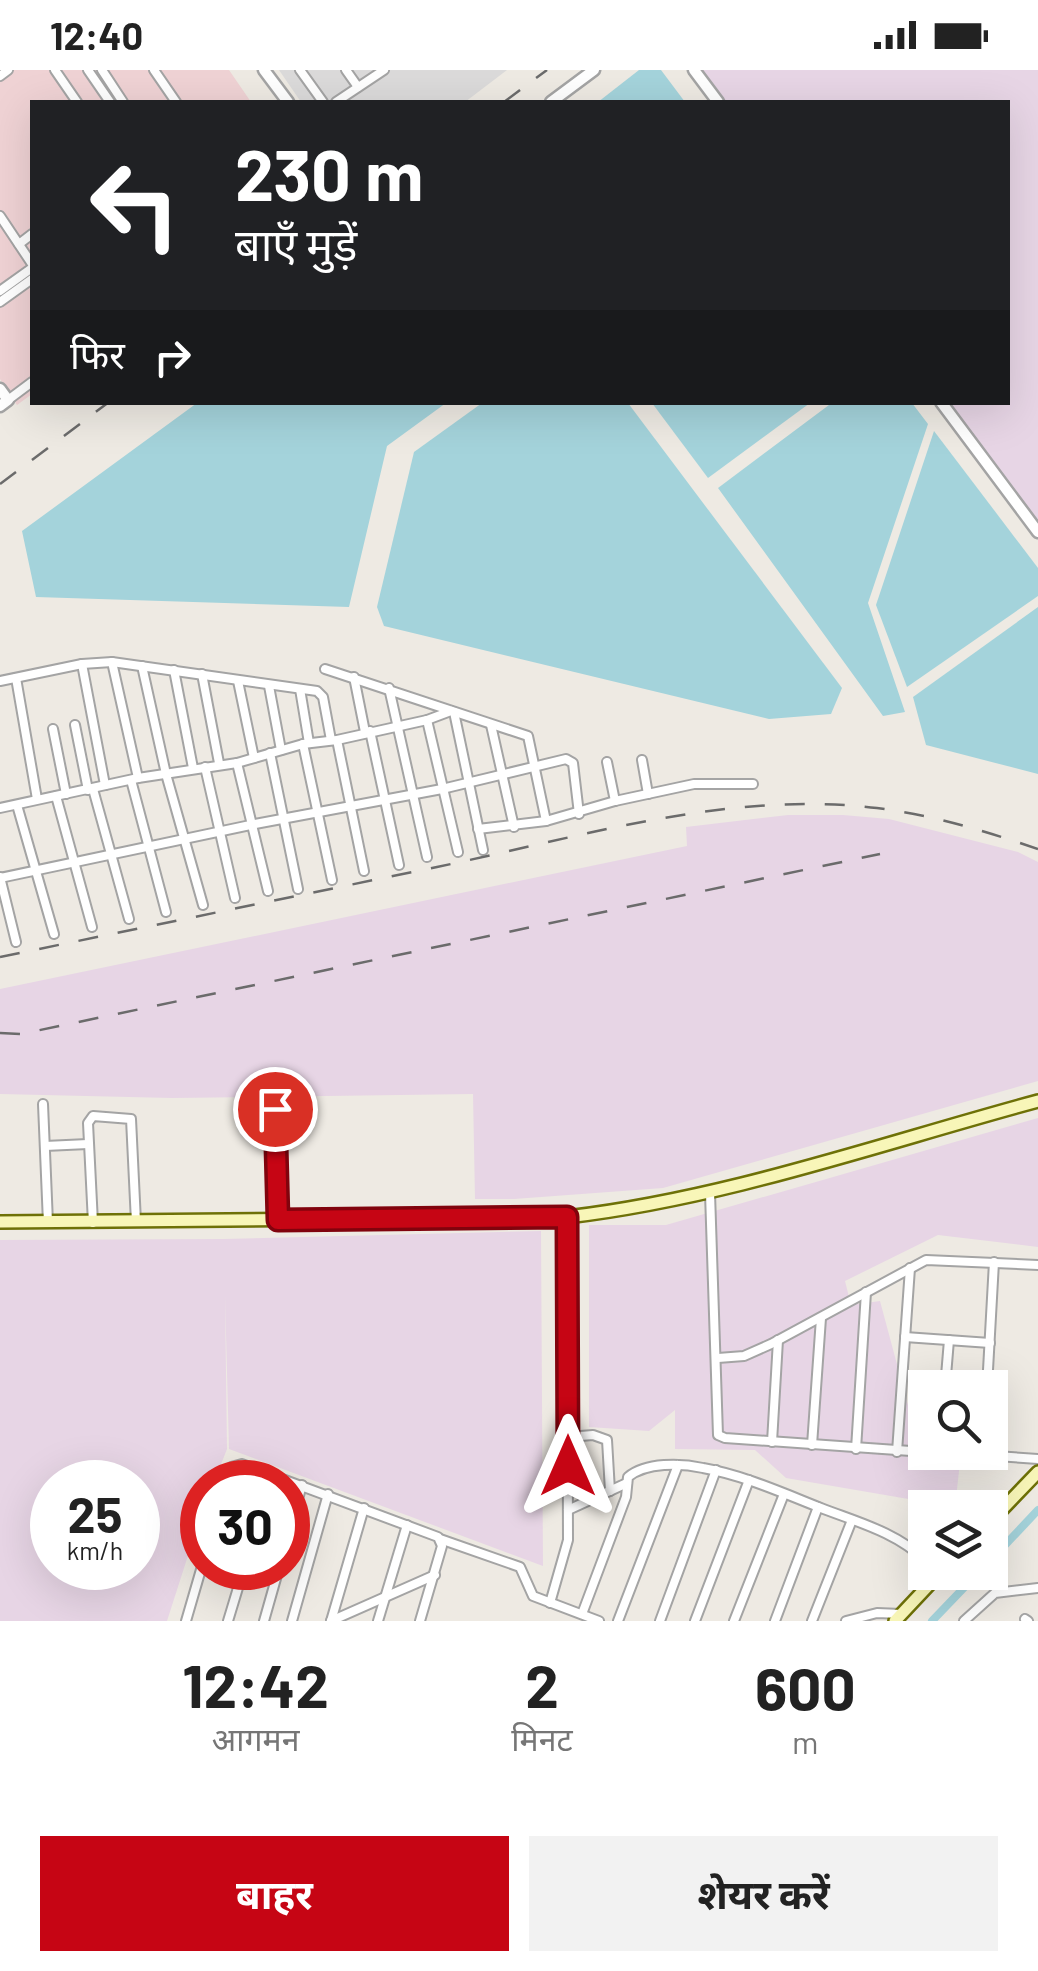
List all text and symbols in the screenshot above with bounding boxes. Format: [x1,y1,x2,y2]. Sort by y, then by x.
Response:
text: 12:40 [50,12,143,58]
text: 230 m [235,131,423,215]
icon: left [70,140,200,270]
text: बाएँ मुड़ें [235,216,357,270]
icon: right [145,330,200,385]
text: फिर [70,331,125,377]
pin [233,1067,318,1152]
icon: arrive [248,1082,303,1137]
map controls [908,1370,1008,1590]
button: search [908,1370,1008,1470]
position arrow [516,1414,620,1518]
speed limit sign: 30 [180,1460,310,1590]
text: 25 [68,1483,122,1543]
button: layers [908,1490,1008,1590]
text: km/h [67,1535,123,1565]
text: 12:42 [182,1648,329,1720]
text: 2 [525,1648,559,1720]
text: 600 [755,1651,856,1723]
text: आगमन [212,1719,299,1757]
text: मिनट [511,1719,573,1757]
text: m [792,1722,819,1760]
button: बाहर [40,1836,509,1951]
button: शेयर करें [529,1836,998,1951]

